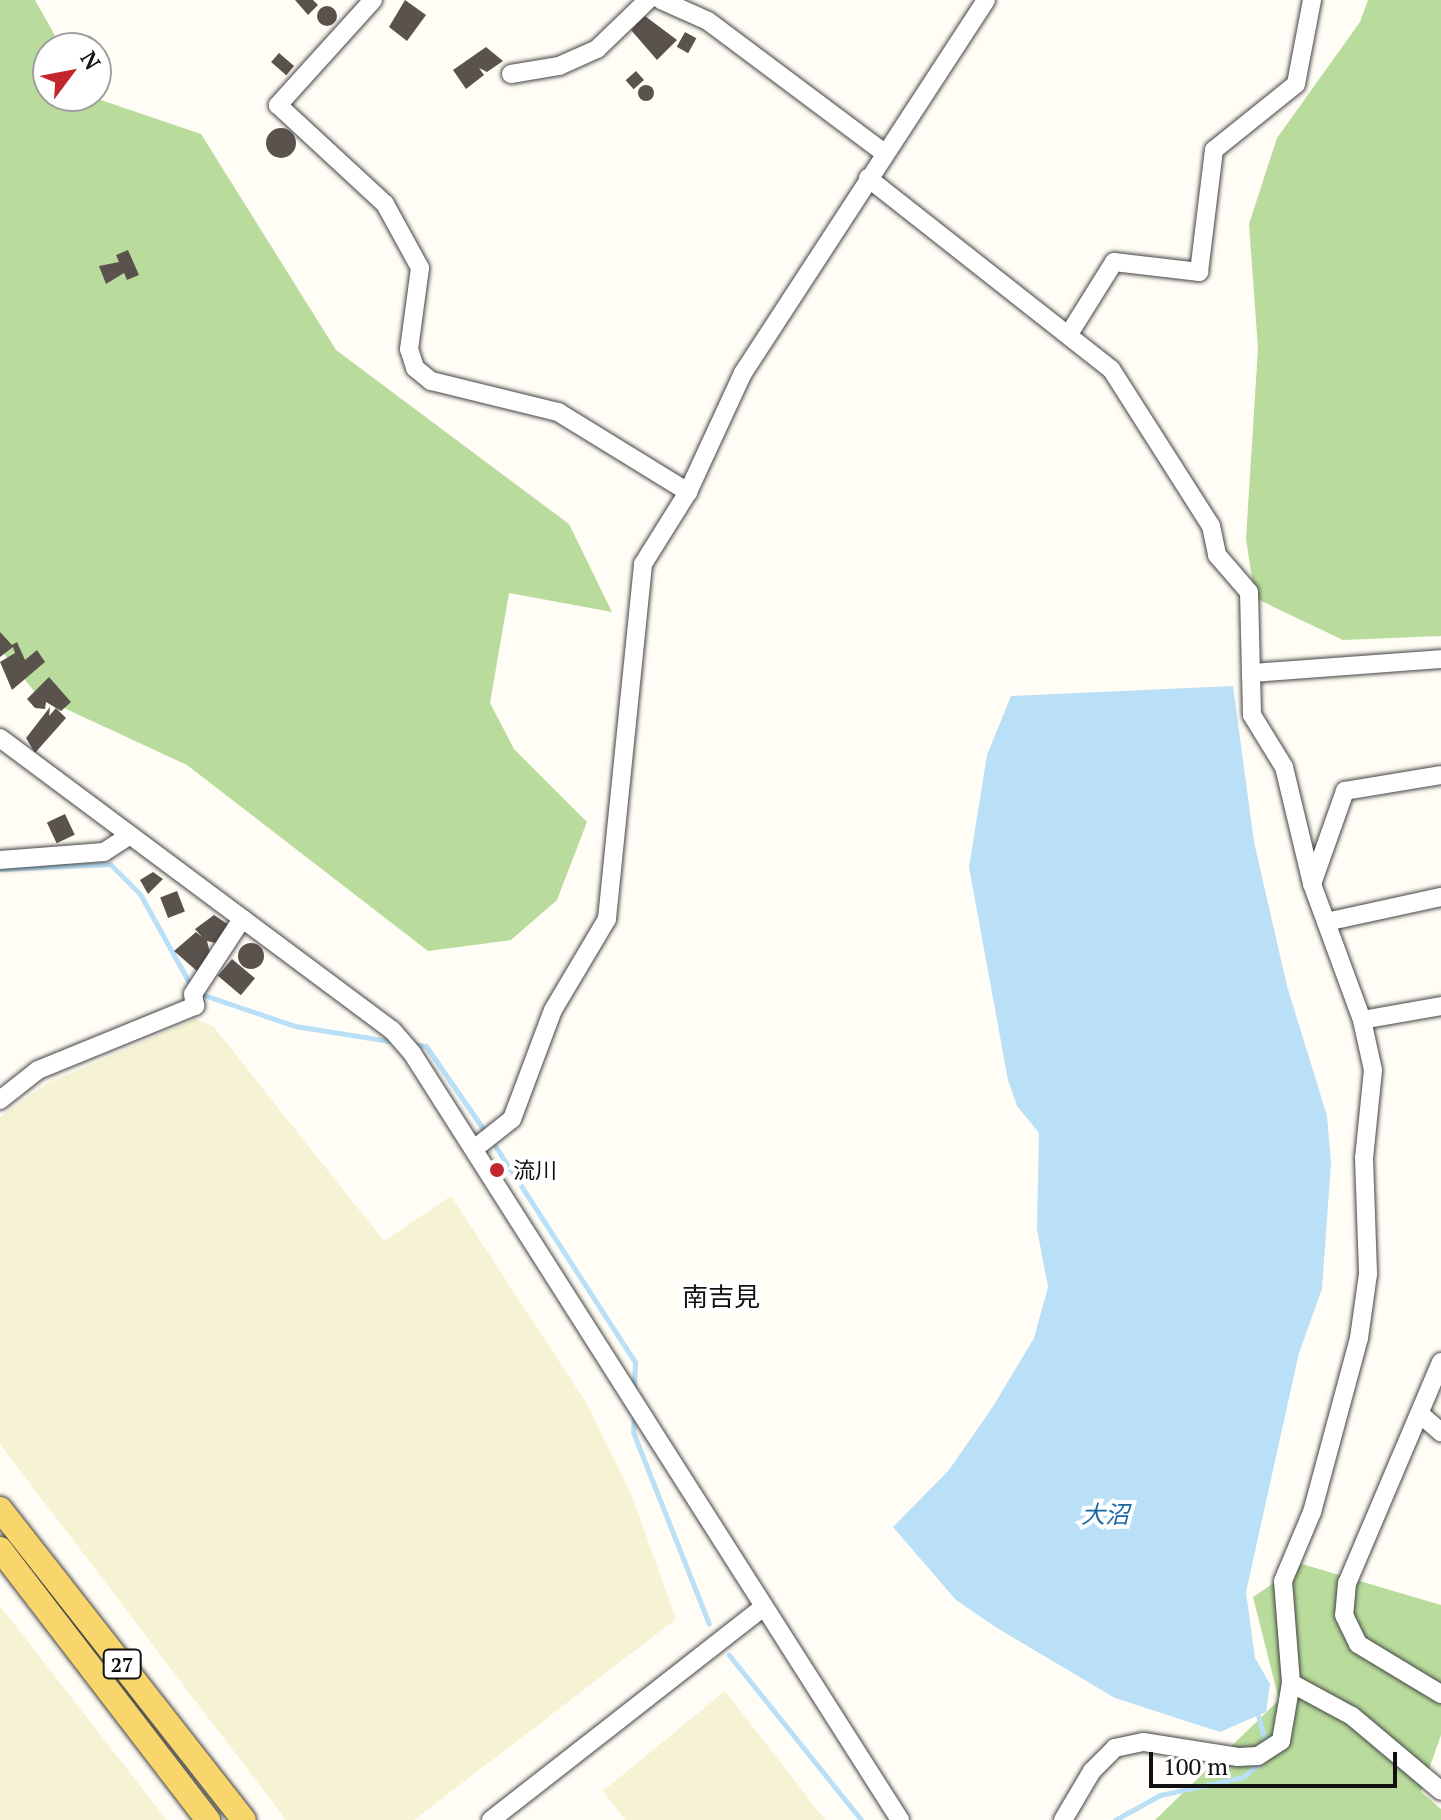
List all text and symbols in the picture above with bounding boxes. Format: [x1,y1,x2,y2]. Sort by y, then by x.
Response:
north arrow [32,32,112,112]
text: N [74,45,108,75]
place label: 流川 [513,1157,557,1183]
marker: 流川 [488,1161,506,1179]
district label: 南吉見 [682,1281,760,1313]
water label: 大沼 [1081,1501,1129,1529]
road number: 27 [102,1648,142,1680]
scale bar [1153,1736,1401,1786]
text: 100 m [1163,1750,1228,1782]

